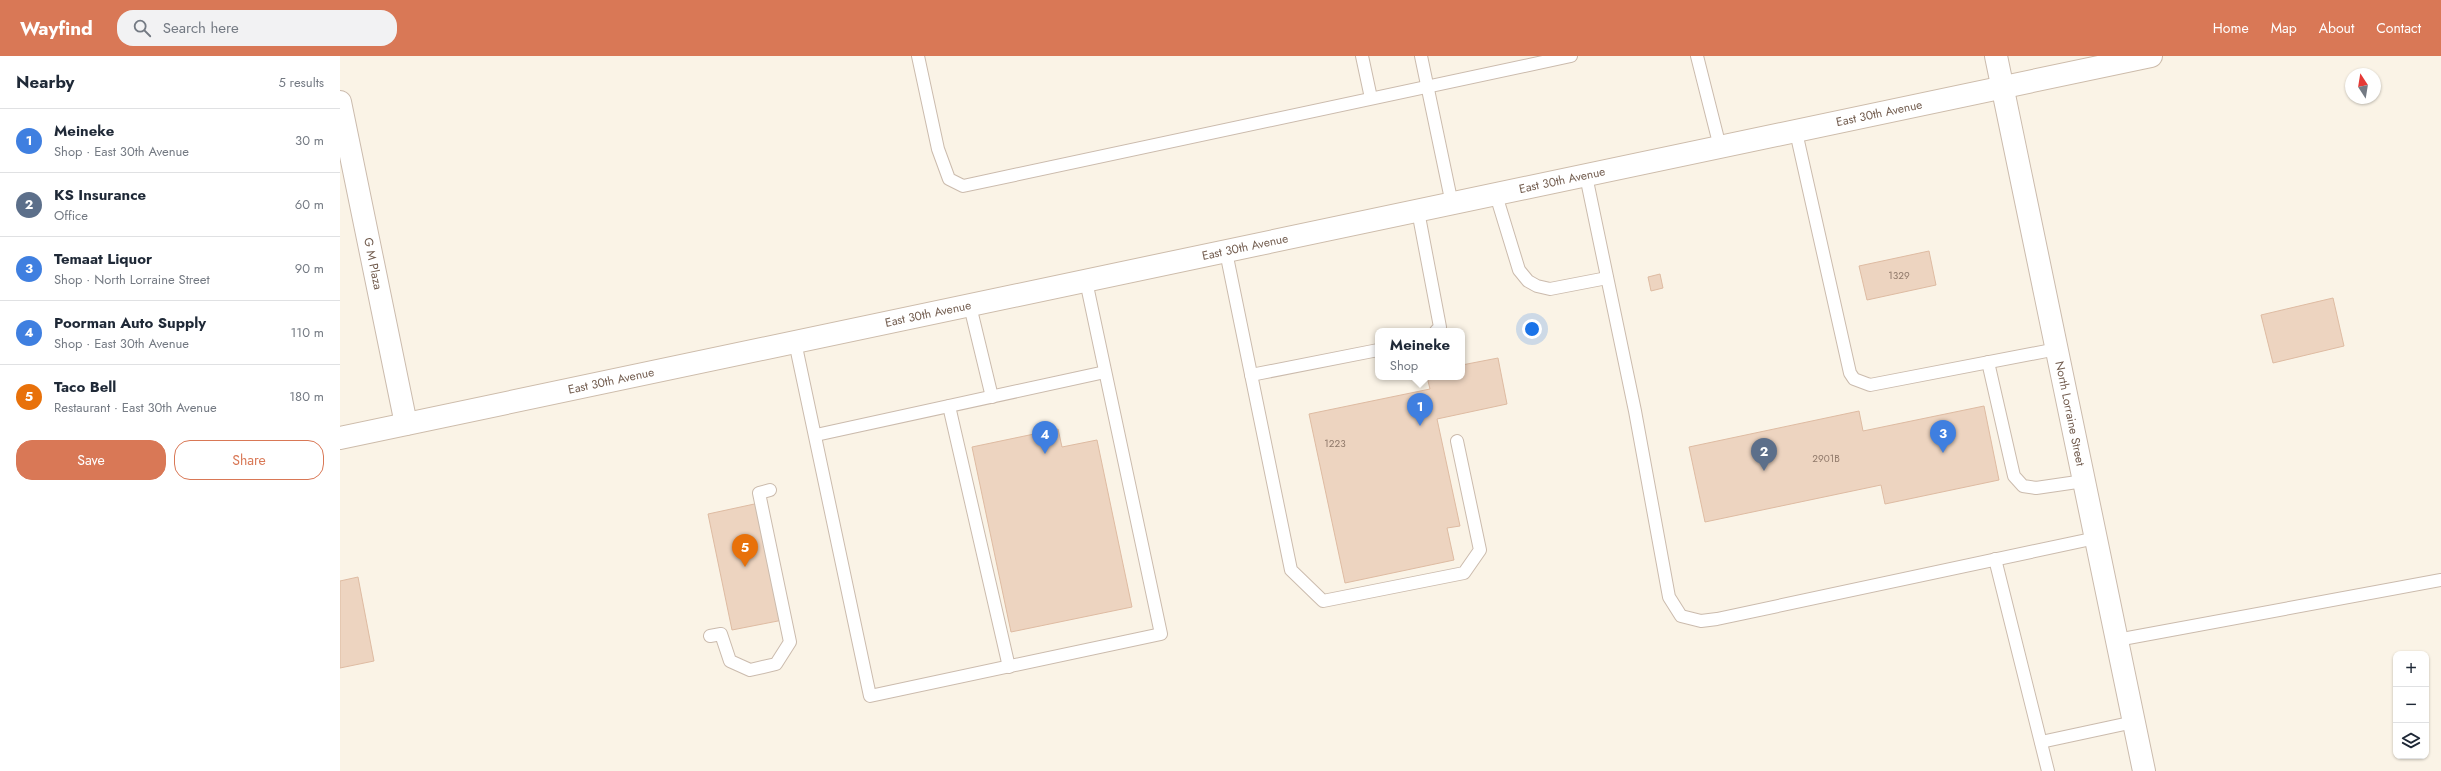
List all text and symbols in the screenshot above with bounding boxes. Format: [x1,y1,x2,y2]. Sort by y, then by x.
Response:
search box [117,10,397,46]
text: Wayfind [20,15,93,42]
icon: search [131,17,153,39]
text: Search here [163,17,239,39]
text: Home [2213,18,2249,38]
text: Map [2271,18,2297,38]
text: About [2319,18,2354,38]
text: Contact [2376,18,2421,38]
north arrow [2345,68,2381,104]
text: Nearby [16,70,74,94]
text: 5 results [278,73,324,92]
street label: East 30th Avenue [1834,95,1924,131]
text: Meineke [54,120,114,142]
text: 1 [26,131,32,150]
text: 30 m [295,131,324,150]
text: Shop · East 30th Avenue [54,142,189,161]
street label: East 30th Avenue [1517,162,1607,198]
text: KS Insurance [54,184,146,206]
text: 2 [25,195,33,214]
text: 60 m [295,195,324,214]
text: Office [54,206,88,225]
street label: East 30th Avenue [1200,229,1290,265]
street label: G M Plaza [359,236,387,291]
text: Temaat Liquor [54,248,152,270]
text: 3 [25,259,33,278]
text: 90 m [295,259,324,278]
house number: 1329 [1888,268,1910,283]
text: Shop · North Lorraine Street [54,270,210,289]
street label: East 30th Avenue [883,296,973,332]
text: Poorman Auto Supply [54,312,206,334]
your location [1522,319,1542,339]
text: 4 [24,323,34,342]
text: 110 m [290,323,324,342]
popup [1375,328,1465,380]
text: Shop · East 30th Avenue [54,334,189,353]
text: Meineke [1390,334,1450,356]
text: Shop [1390,356,1418,375]
street label: North Lorraine Street [2050,359,2090,468]
street label: East 30th Avenue [566,363,656,399]
text: Taco Bell [54,376,116,398]
text: 5 [25,387,33,406]
text: 180 m [289,387,324,406]
pin: 1 [1407,393,1433,426]
text: Restaurant · East 30th Avenue [54,398,217,417]
pin: 3 [1930,420,1956,453]
pin: 4 [1032,421,1058,454]
house number: 1223 [1324,436,1346,451]
pin: 2 [1751,438,1777,471]
button: Save [16,440,166,480]
button: Share [174,440,324,480]
house number: 2901B [1812,451,1840,466]
pin: 5 [732,534,758,567]
map controls [2393,651,2429,759]
button: + [2393,651,2429,687]
button: − [2393,687,2429,723]
button: layers [2393,723,2429,759]

